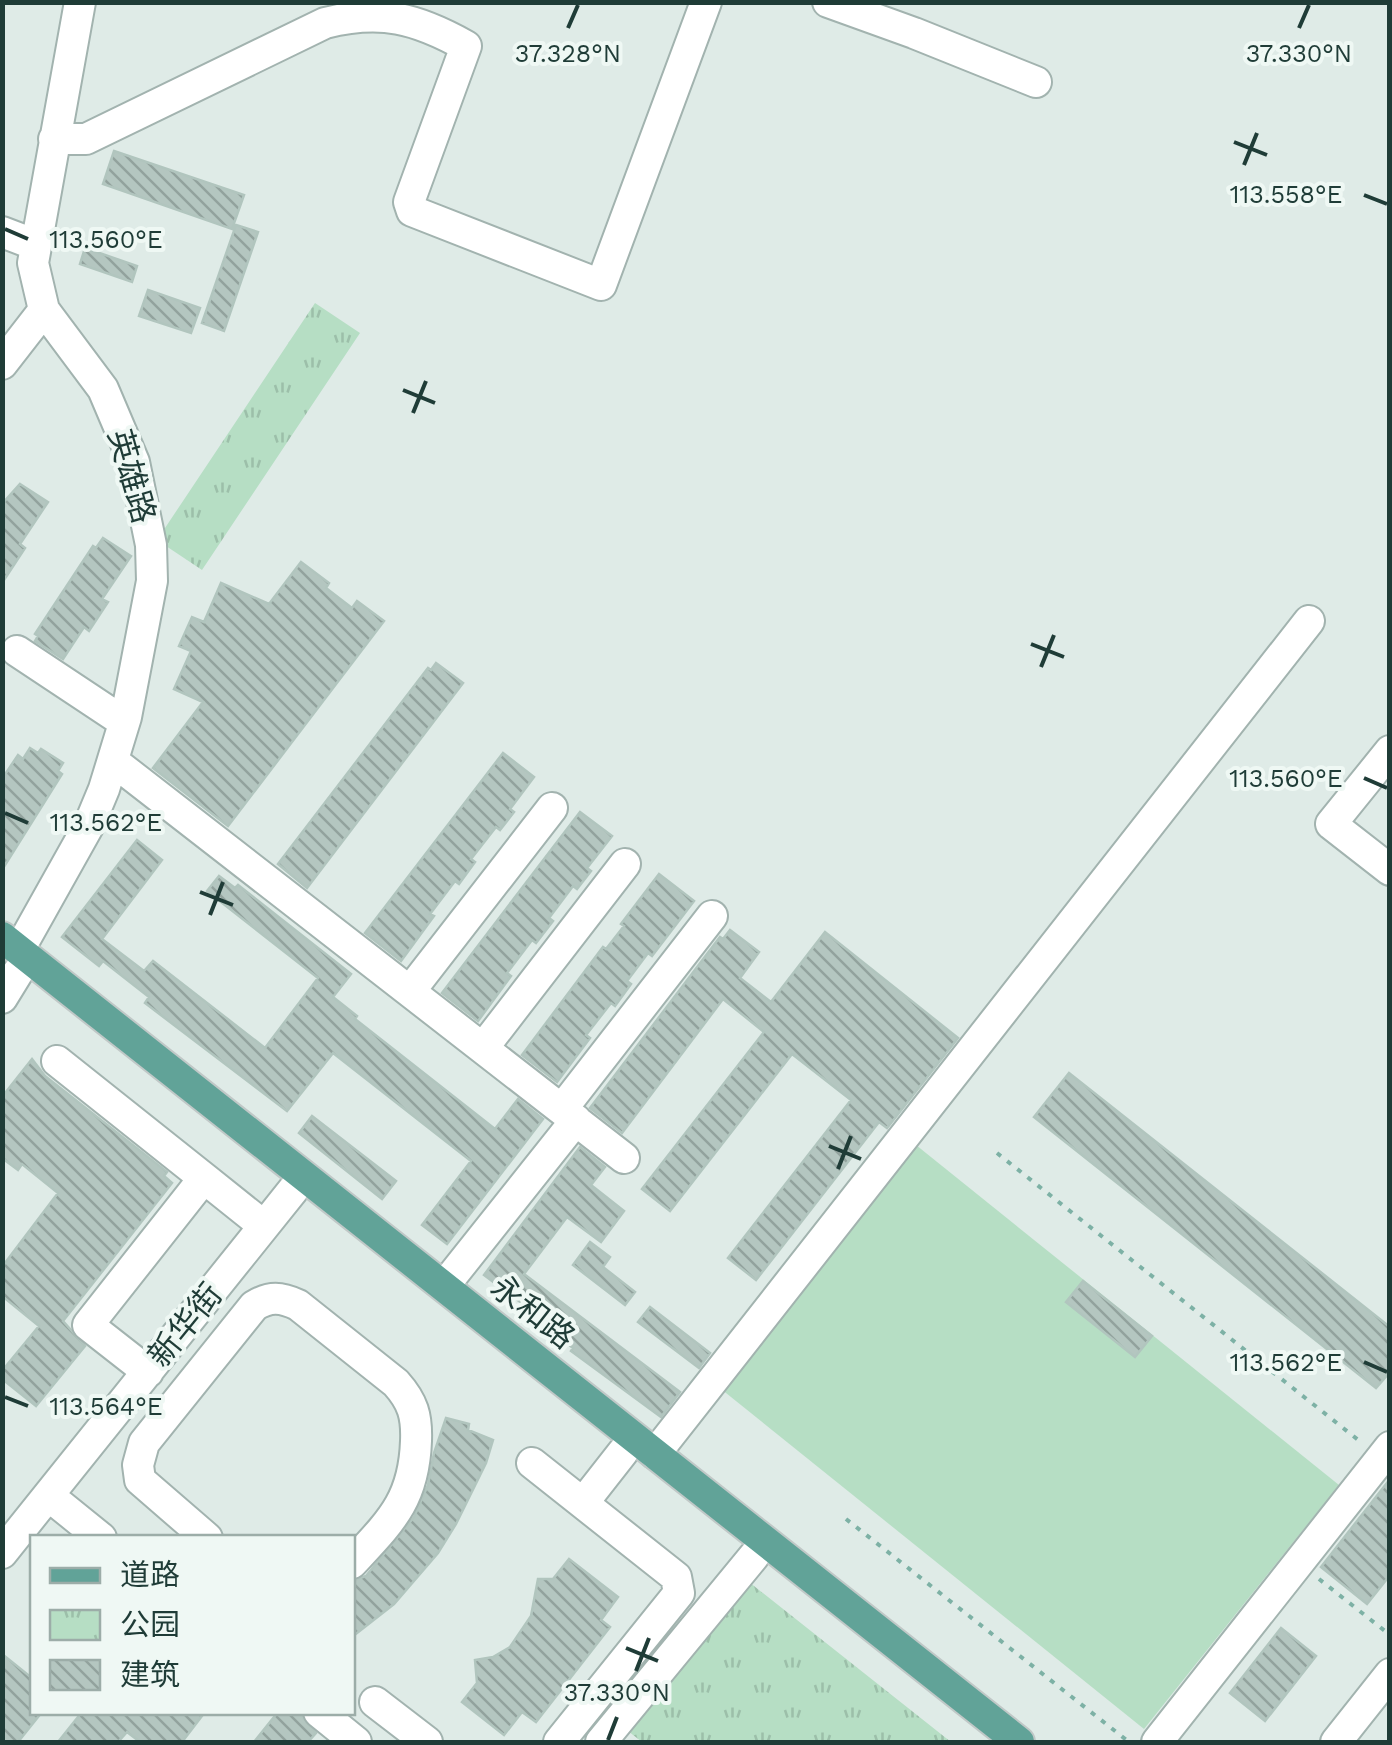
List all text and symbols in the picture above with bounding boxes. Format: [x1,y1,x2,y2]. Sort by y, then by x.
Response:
text: 37.328°N [515,39,621,68]
text: 37.330°N [1246,39,1352,68]
text: 113.558°E [1230,180,1342,209]
text: 113.560°E [49,225,163,254]
street label: 英雄路 [101,425,163,527]
text: 113.560°E [1229,764,1343,793]
text: 113.562°E [50,808,162,837]
street label: 永和路 [483,1267,583,1357]
street label: 新华街 [140,1276,230,1374]
text: 113.562°E [1230,1348,1342,1377]
text: 113.564°E [49,1392,163,1421]
legend [30,1535,355,1715]
text: 道路 [120,1557,180,1592]
text: 公园 [120,1607,180,1642]
text: 建筑 [120,1657,180,1692]
text: 37.330°N [564,1678,670,1707]

